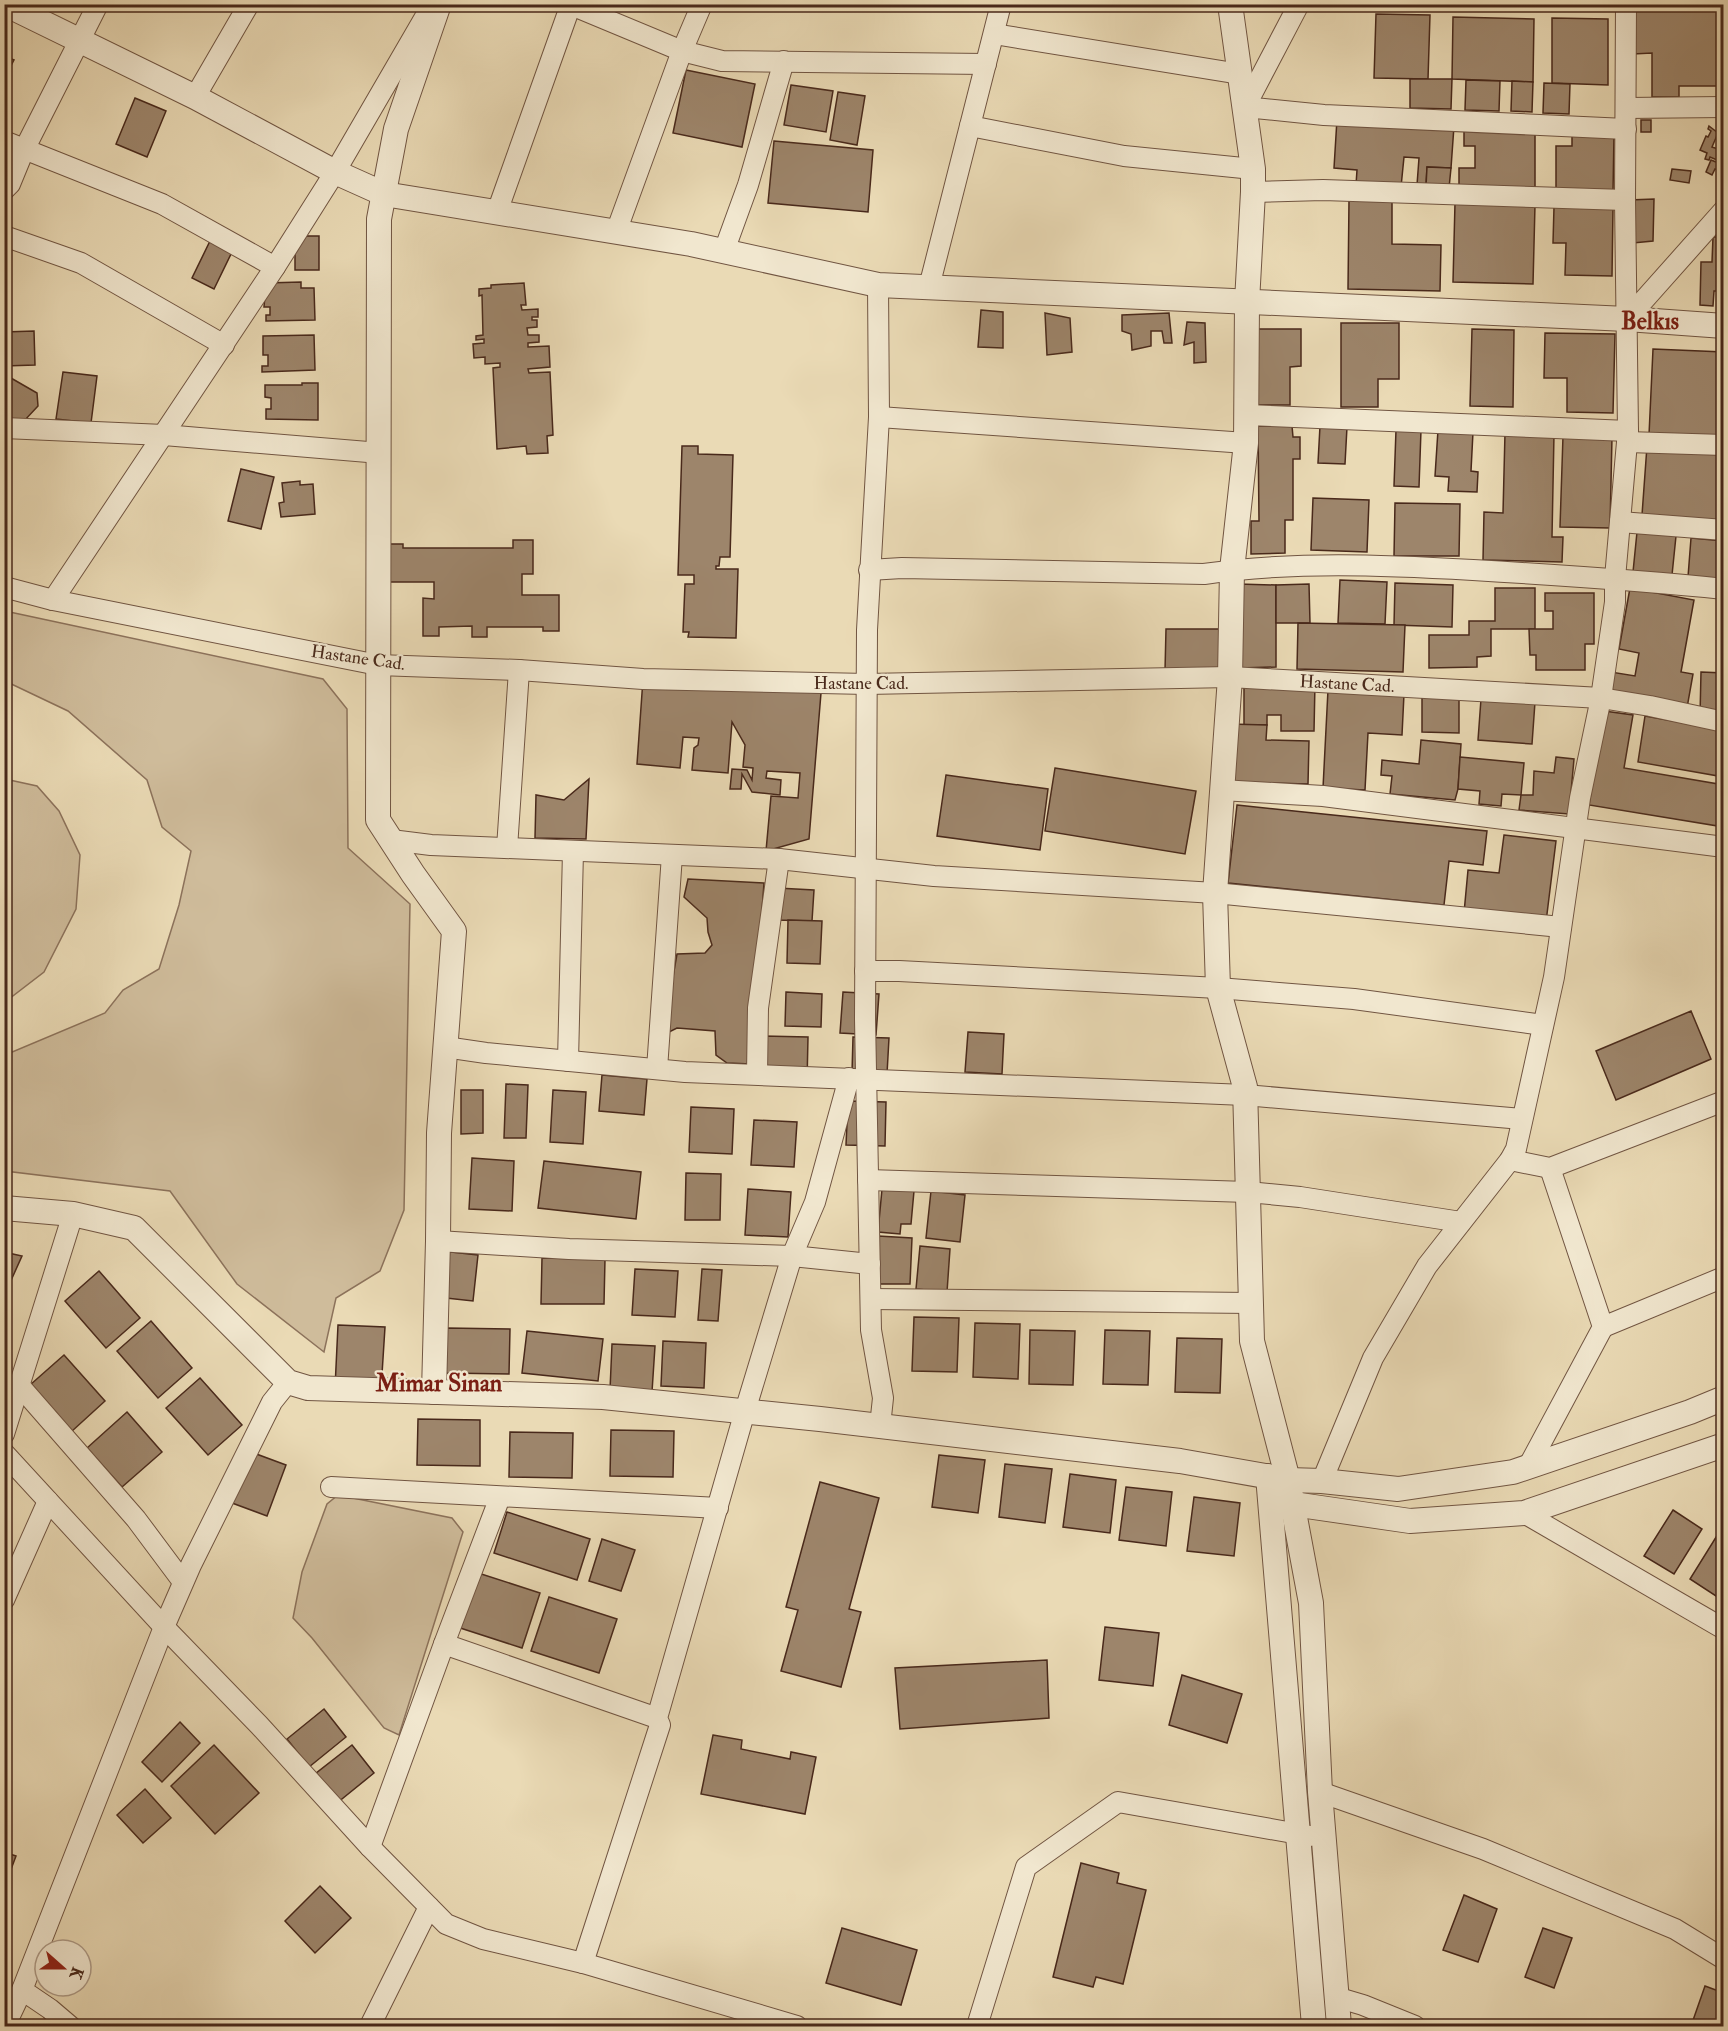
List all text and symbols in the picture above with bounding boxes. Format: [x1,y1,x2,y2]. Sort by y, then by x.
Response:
district label: Belkıs [1621,306,1679,337]
street label: Hastane Cad. [309,640,407,676]
street label: Hastane Cad. [1299,670,1395,698]
street label: Hastane Cad. [813,672,909,695]
district label: Mimar Sinan [375,1368,503,1399]
north arrow [33,1938,93,1998]
text: K [64,1964,87,1983]

